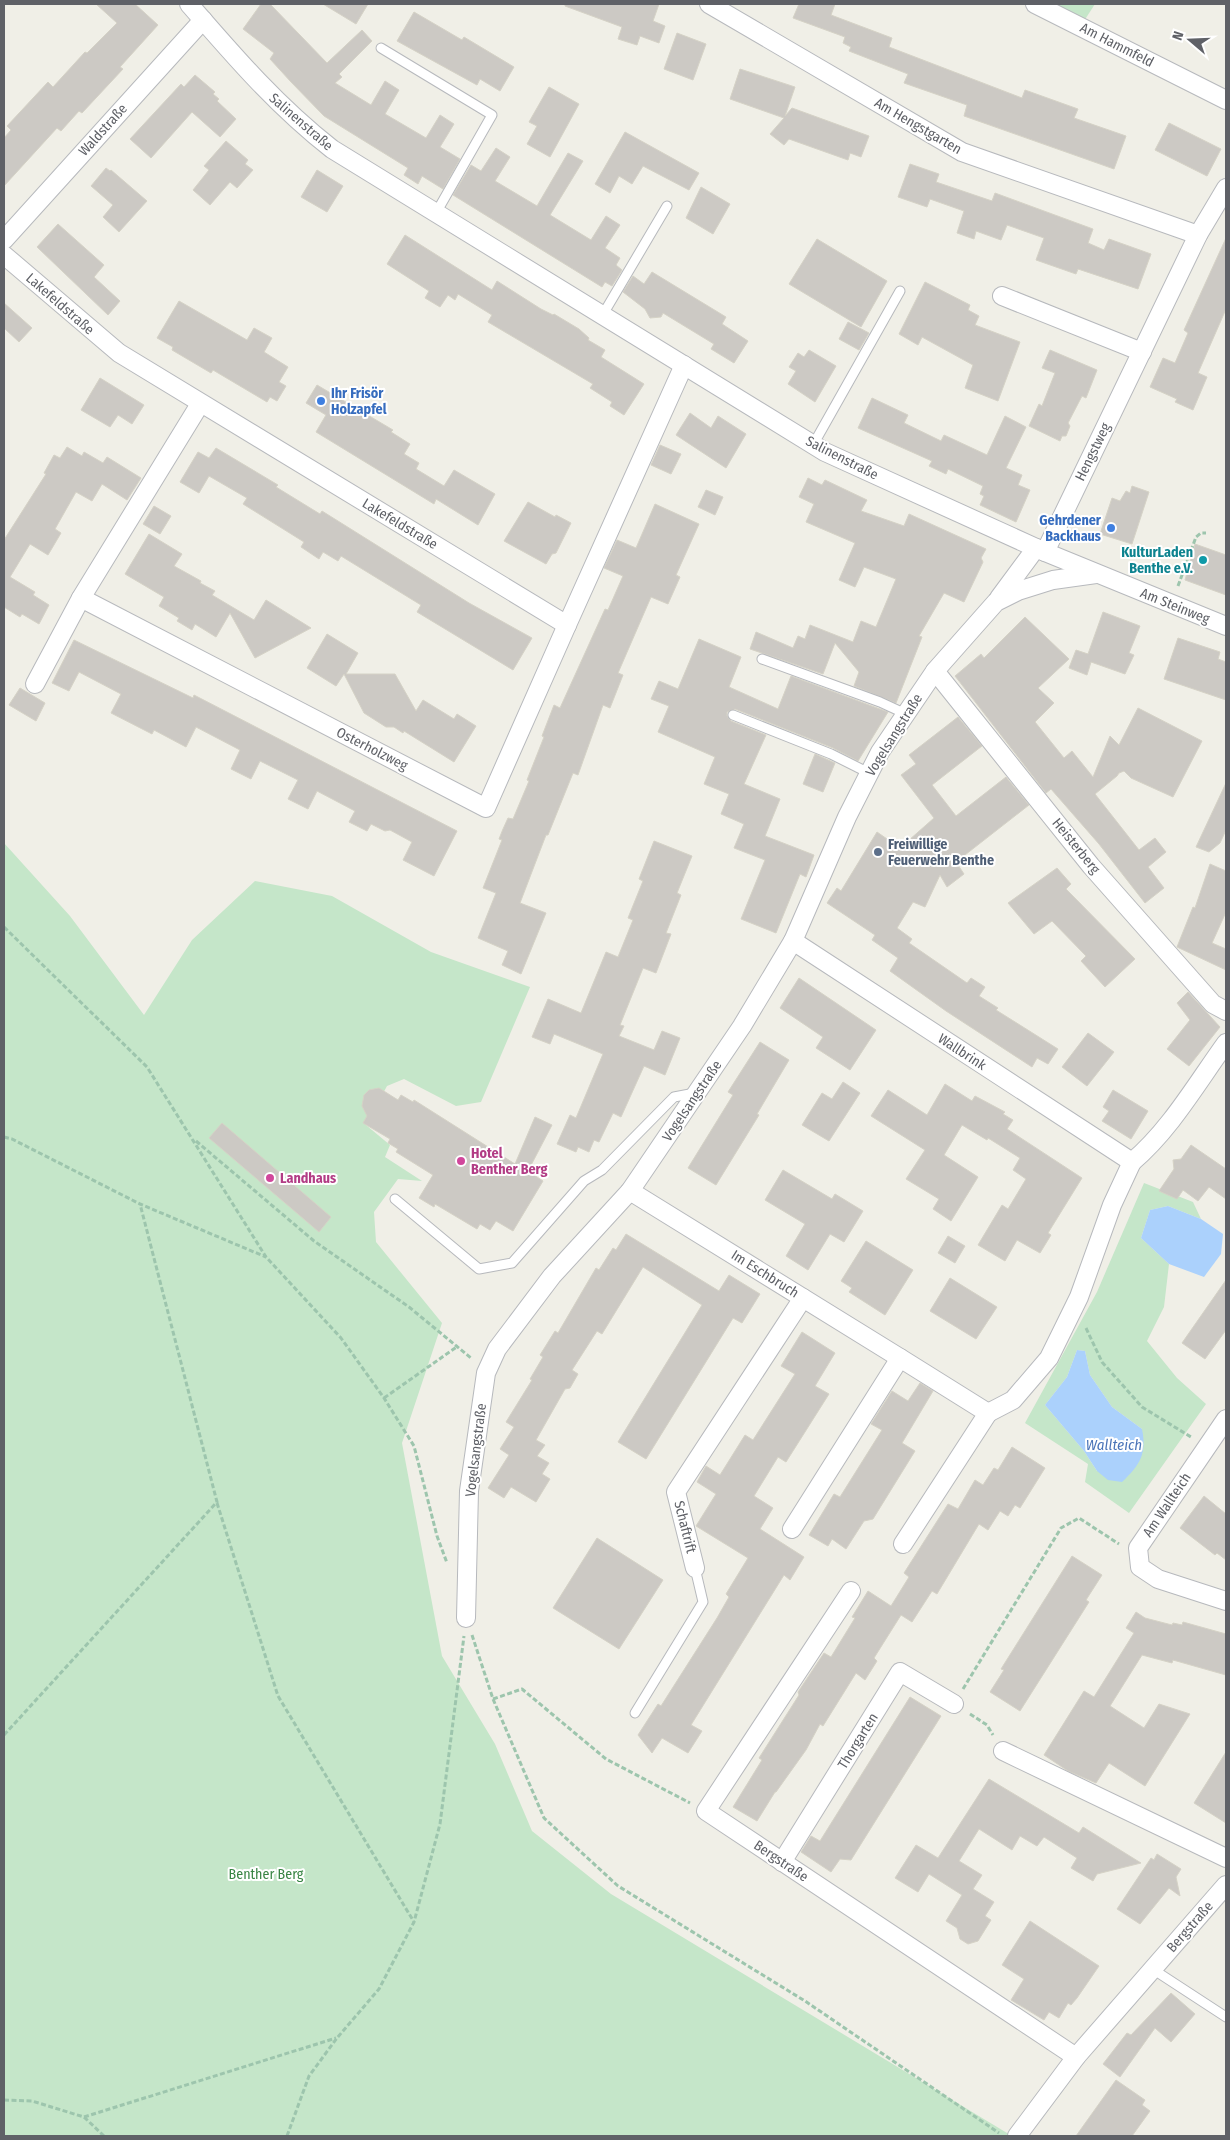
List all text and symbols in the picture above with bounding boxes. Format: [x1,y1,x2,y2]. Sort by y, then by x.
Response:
north arrow [1165,15,1215,65]
street label: Am Hammfeld [1077,19,1157,71]
text: N [1169,29,1188,43]
street label: Salinenstraße [266,90,336,154]
street label: Am Hengstgarten [871,94,965,158]
street label: Waldstraße [75,100,131,160]
street label: Lakefeldstraße [22,270,98,338]
place label: Ihr Frisör Holzapfel [331,385,387,418]
marker: Ihr Frisör Holzapfel [315,395,327,407]
street label: Hengstweg [1072,420,1115,484]
street label: Salinenstraße [803,433,881,484]
street label: Lakefeldstraße [359,495,441,553]
place label: Gehrdener Backhaus [1039,512,1102,545]
marker: Gehrdener Backhaus [1105,522,1117,534]
place label: KulturLaden Benthe e.V. [1121,544,1193,577]
marker: KulturLaden Benthe e.V. [1197,554,1209,566]
street label: Am Steinweg [1138,584,1213,628]
street label: Vogelsangstraße [862,691,926,779]
street label: Osterholzweg [334,724,411,774]
street label: Heisterberg [1048,815,1104,878]
place label: Freiwillige Feuerwehr Benthe [888,836,994,869]
marker: Freiwillige Feuerwehr Benthe [872,846,884,858]
street label: Wallbrink [935,1030,990,1074]
street label: Vogelsangstraße [659,1057,725,1145]
place label: Hotel Benther Berg [471,1145,548,1178]
marker: Hotel Benther Berg [455,1155,467,1167]
place label: Landhaus [280,1170,336,1187]
marker: Landhaus [264,1172,276,1184]
street label: Im Eschbruch [728,1246,802,1302]
street label: Vogelsangstraße [462,1402,490,1498]
water label: Wallteich [1086,1436,1142,1454]
street label: Am Wallteich [1139,1470,1195,1540]
street label: Schaftrift [670,1499,700,1555]
street label: Thorgarten [834,1710,882,1772]
street label: Bergstraße [751,1837,812,1885]
park label: Benther Berg [229,1866,304,1883]
street label: Bergstraße [1163,1898,1217,1956]

